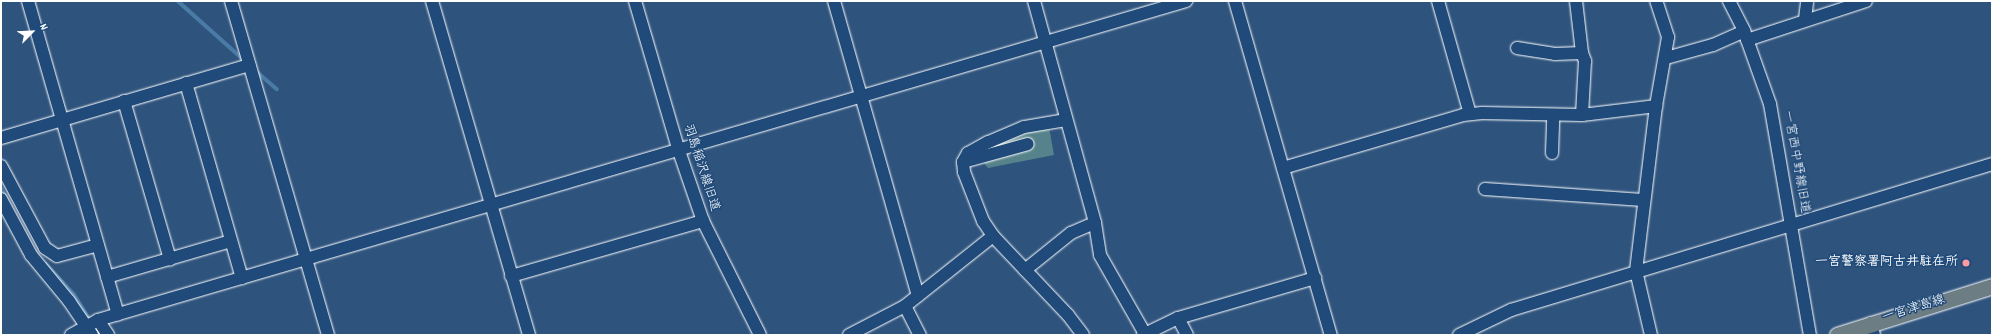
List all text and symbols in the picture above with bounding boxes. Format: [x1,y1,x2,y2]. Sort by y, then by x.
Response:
north arrow [12,12,52,52]
text: N [35,21,51,33]
street label: 一宮西中野線旧道 [1778,109,1812,215]
street label: 羽島稲沢線旧道 [679,122,721,214]
place label: 一宮警察署阿古井駐在所 [1815,255,1958,271]
marker: 一宮警察署阿古井駐在所 [1961,258,1971,268]
street label: 一宮津島線 [1881,293,1947,327]

